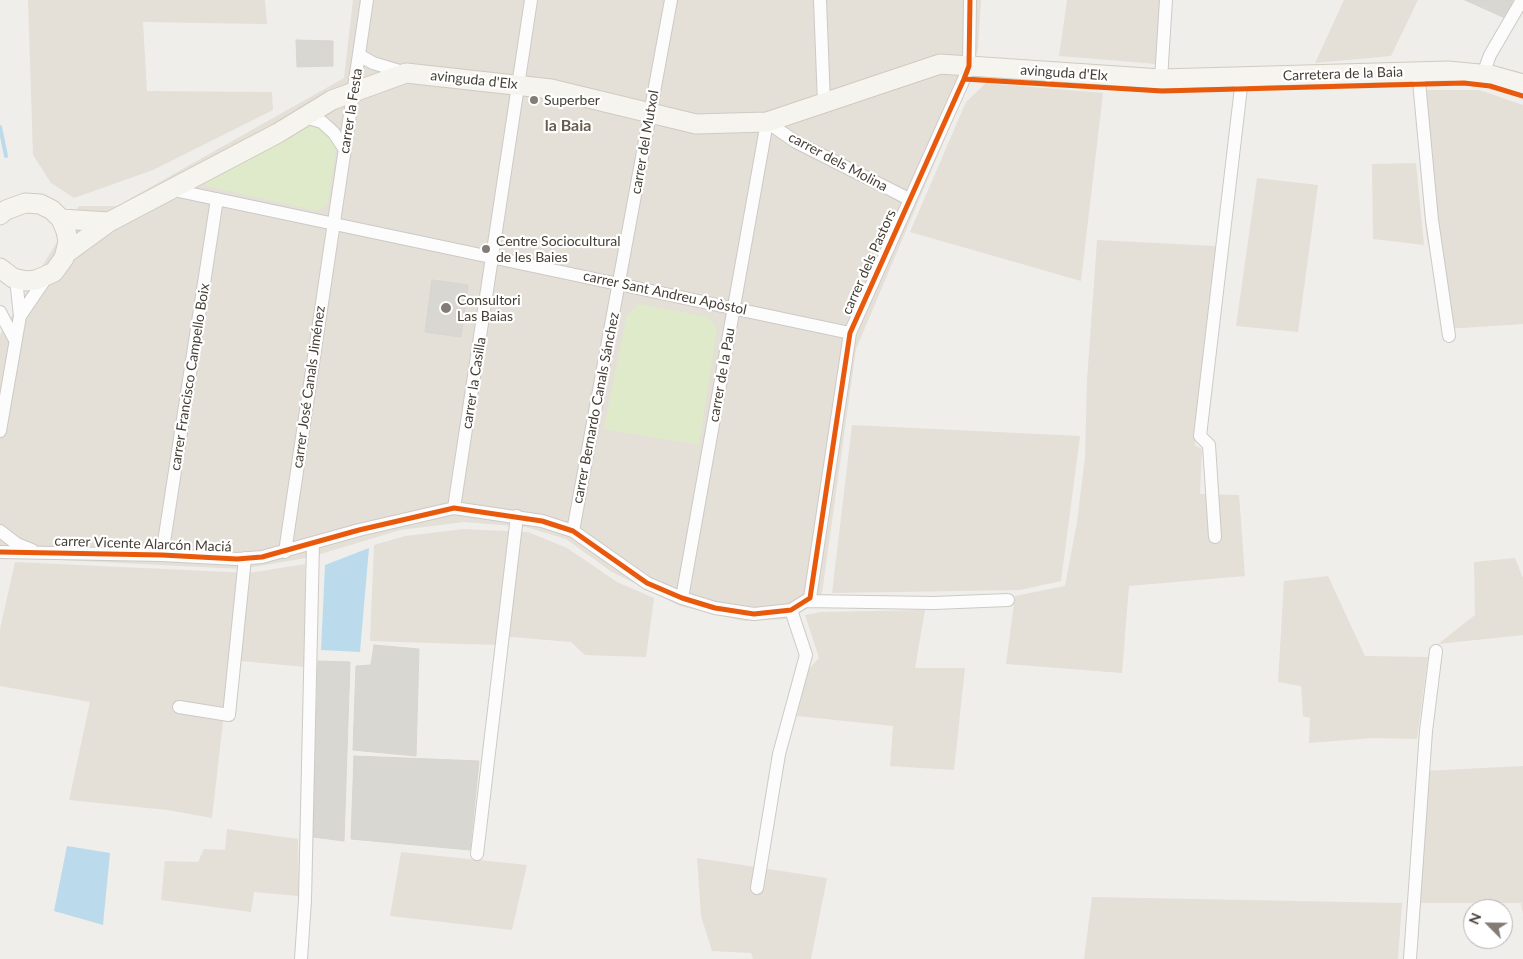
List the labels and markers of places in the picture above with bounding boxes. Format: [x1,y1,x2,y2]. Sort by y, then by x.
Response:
place label: Superber [544,92,600,108]
marker: Superber [528,94,540,106]
place label: Centre Sociocultural de les Baies [496,233,620,266]
marker: Centre Sociocultural de les Baies [480,243,492,255]
place label: Consultori Las Baias [457,292,521,324]
marker: Consultori Las Baias [439,301,453,315]

